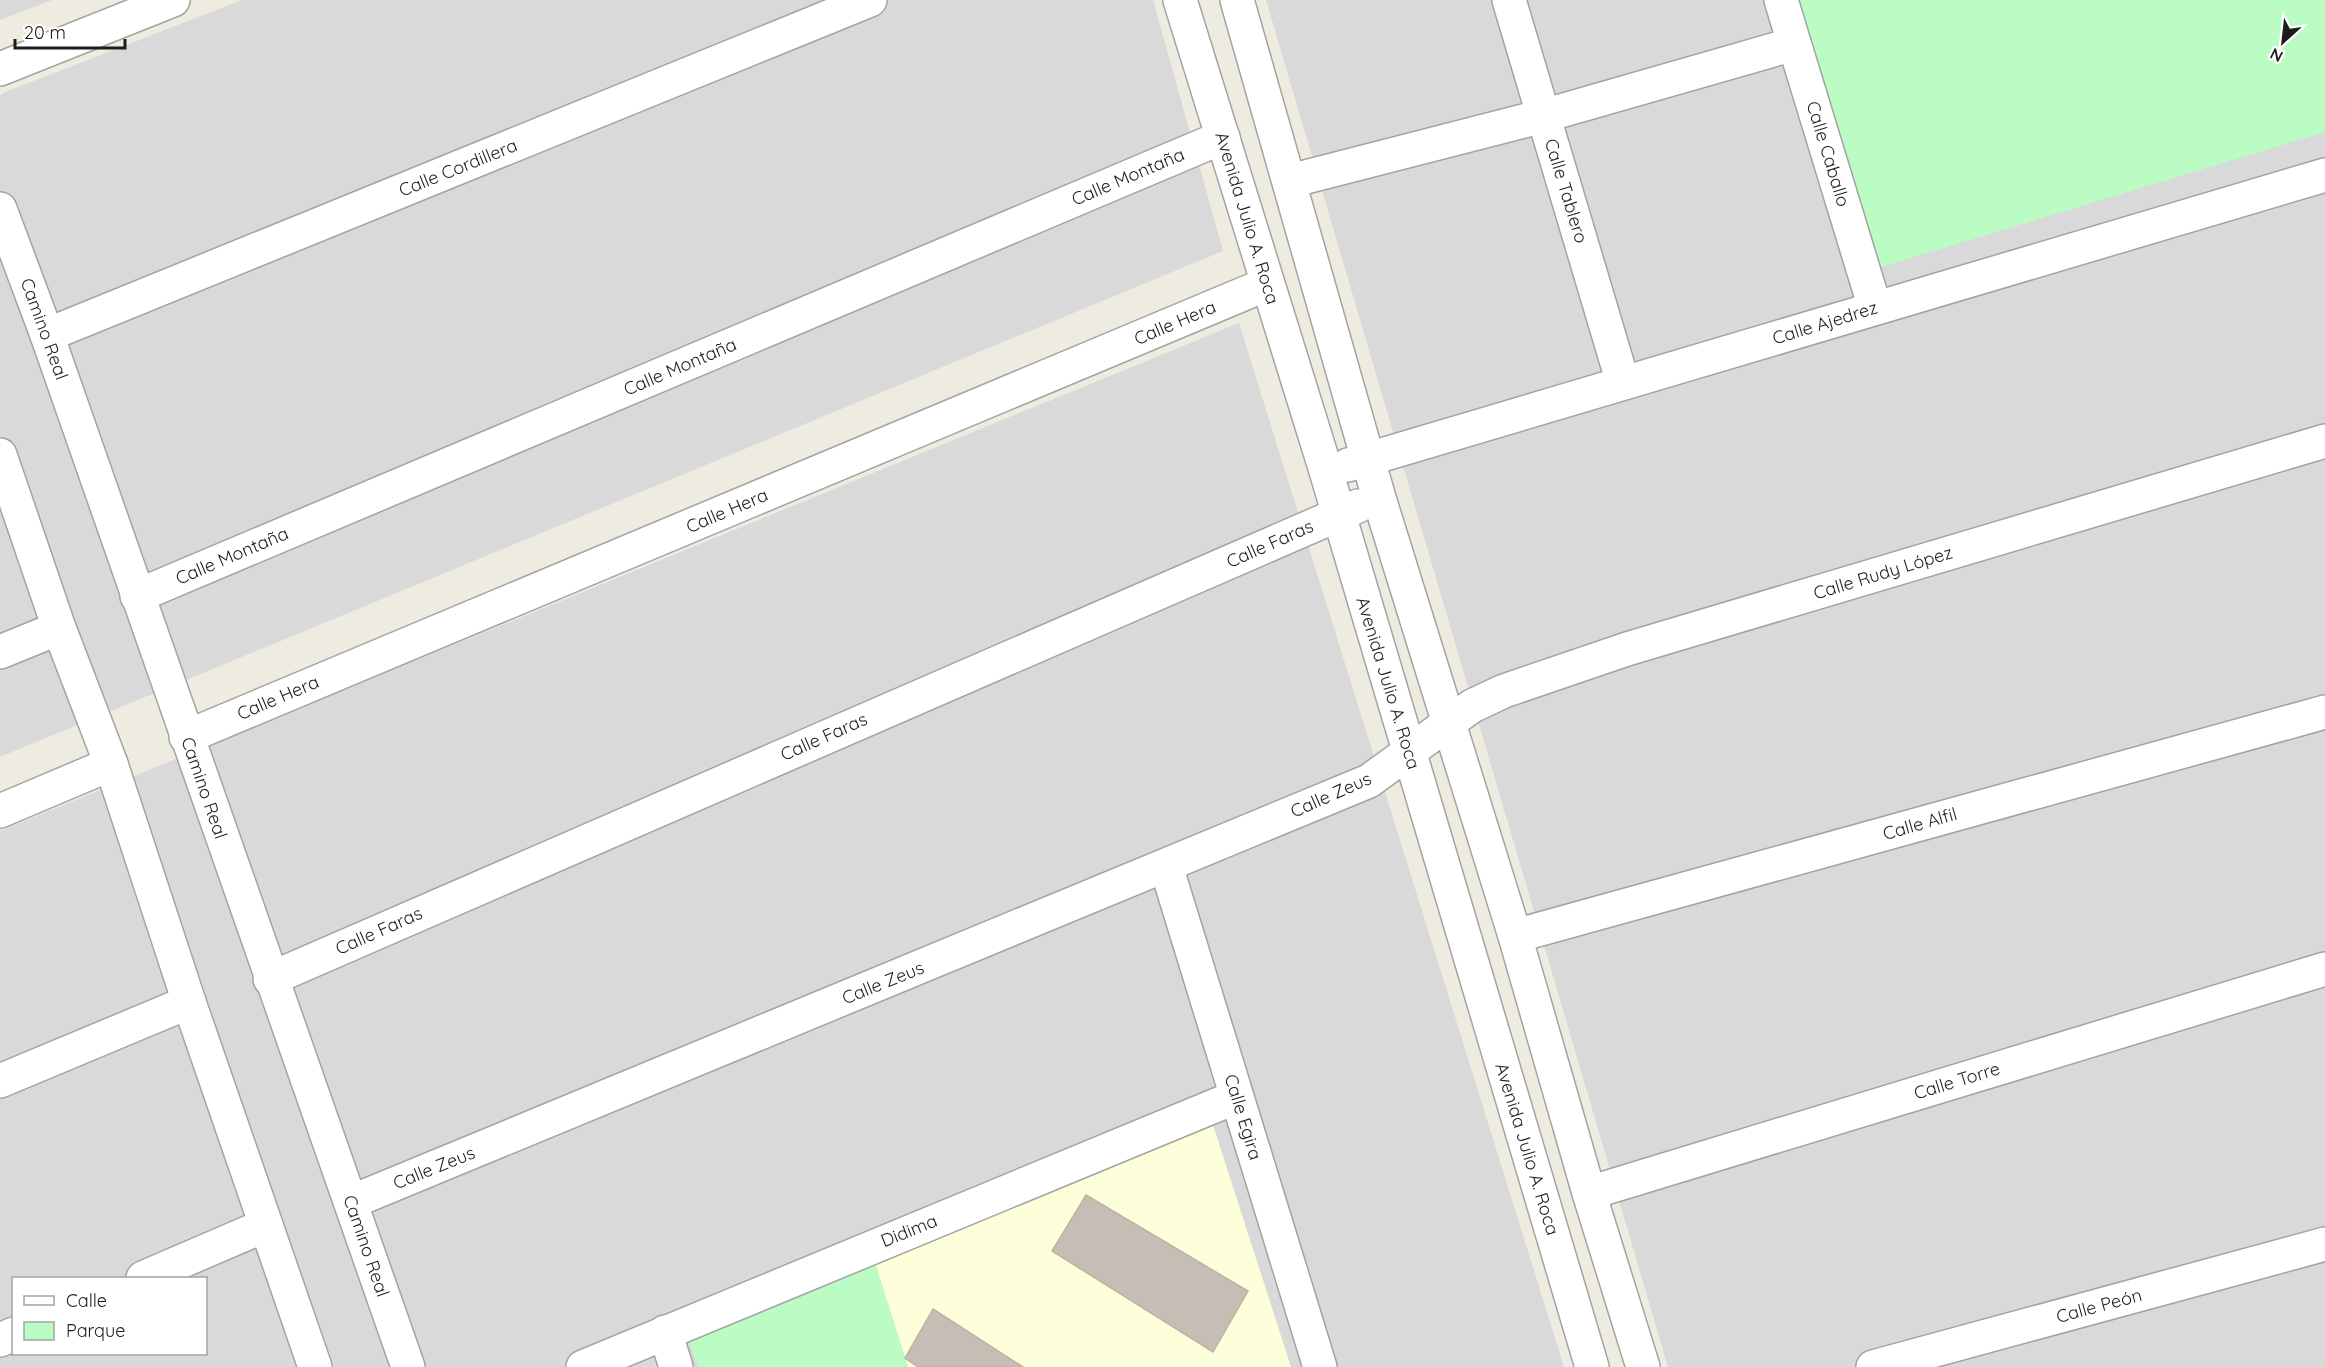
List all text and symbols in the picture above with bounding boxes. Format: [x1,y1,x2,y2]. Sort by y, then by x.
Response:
scale bar [15,12,124,50]
north arrow [2253,12,2313,72]
text: 20 m [24,21,66,44]
text: N [2266,44,2286,67]
street label: Calle Caballo [1802,98,1855,209]
street label: Avenida Julio A. Roca [1210,129,1285,307]
street label: Calle Cordillera [395,133,520,202]
street label: Calle Tablero [1540,136,1593,246]
street label: Calle Montaña [1068,142,1188,211]
street label: Camino Real [15,275,73,383]
street label: Calle Hera [1130,295,1219,350]
street label: Calle Ajedrez [1769,296,1880,349]
street label: Calle Montaña [620,332,740,401]
street label: Calle Hera [682,483,771,538]
street label: Calle Faras [1223,514,1317,573]
street label: Calle Montaña [172,521,292,590]
street label: Calle Rudy López [1811,540,1955,605]
street label: Avenida Julio A. Roca [1351,594,1426,772]
street label: Calle Hera [233,670,322,725]
street label: Calle Faras [777,707,871,766]
street label: Camino Real [176,734,233,842]
street label: Calle Zeus [1287,767,1375,823]
street label: Calle Alfil [1880,802,1960,845]
street label: Calle Faras [332,901,426,960]
street label: Calle Zeus [839,956,927,1009]
street label: Calle Torre [1911,1057,2003,1105]
street label: Avenida Julio A. Roca [1490,1060,1565,1238]
street label: Calle Egira [1220,1071,1267,1163]
street label: Calle Zeus [390,1141,478,1194]
street label: Camino Real [338,1192,395,1300]
street label: Didima [877,1209,940,1252]
legend [12,1277,207,1355]
street label: Calle Peón [2053,1283,2144,1328]
text: Calle [66,1289,107,1312]
text: Parque [66,1319,125,1342]

